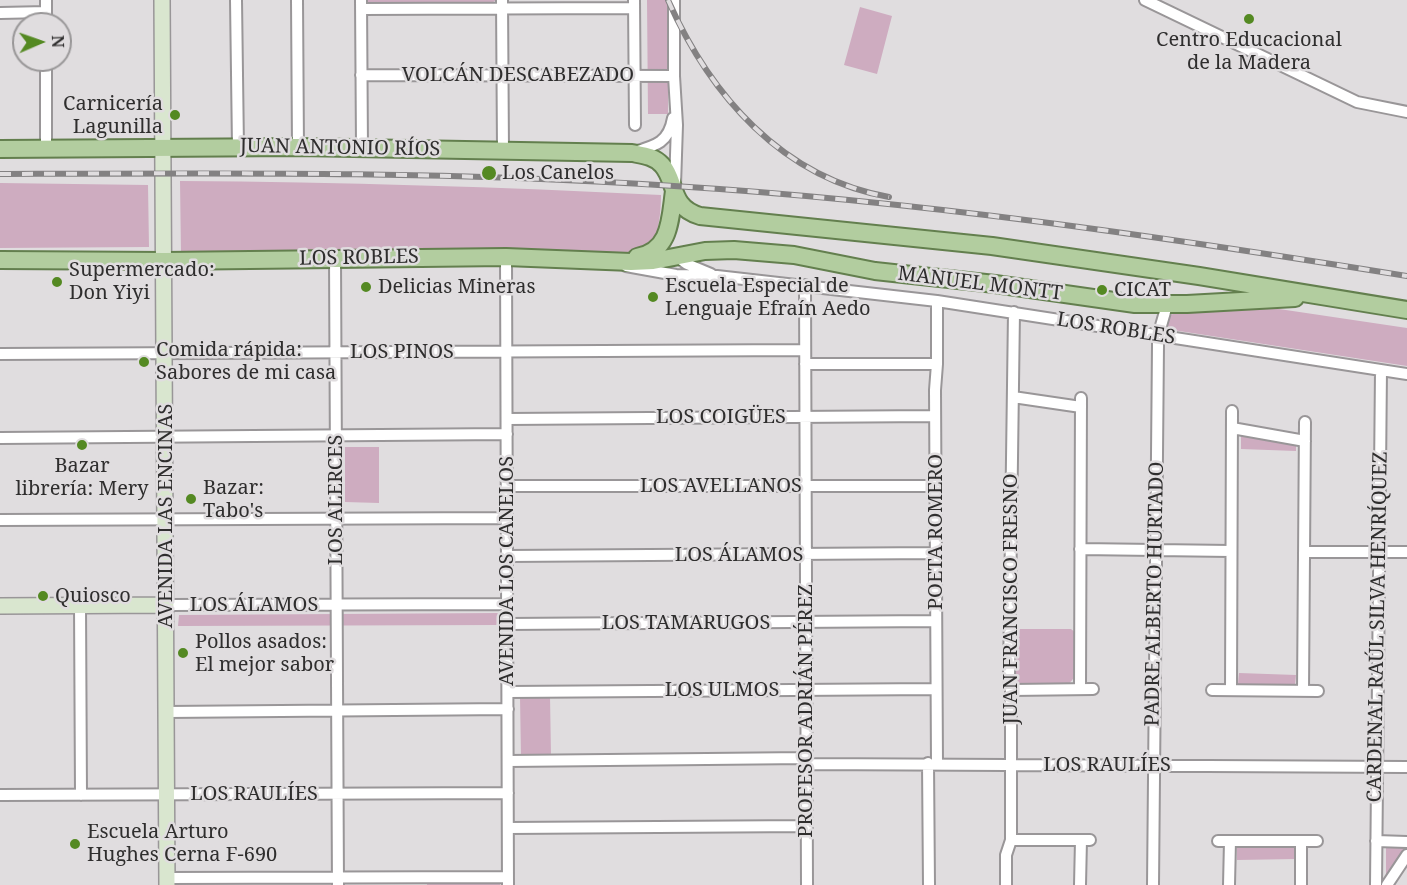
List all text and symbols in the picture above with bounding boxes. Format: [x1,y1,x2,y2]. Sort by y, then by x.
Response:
north arrow [12,12,72,72]
marker: Centro Educacional de la Madera [1242,12,1256,26]
place label: Centro Educacional de la Madera [1156,28,1342,75]
text: N [47,35,69,48]
street label: VOLCÁN DESCABEZADO [402,63,634,87]
place label: Carnicería Lagunilla [63,92,163,139]
marker: Carnicería Lagunilla [168,108,182,122]
street label: JUAN ANTONIO RÍOS [240,134,440,162]
place label: Los Canelos [502,161,614,185]
marker: Los Canelos [480,164,498,182]
street label: LOS ROBLES [299,245,419,271]
place label: Supermercado: Don Yiyi [69,258,215,305]
street label: MANUEL MONTT [896,262,1064,306]
place label: Escuela Especial de Lenguaje Efraín Aedo [665,274,871,321]
marker: Supermercado: Don Yiyi [50,275,64,289]
place label: Delicias Mineras [378,275,536,299]
place label: CICAT [1114,278,1171,302]
marker: Delicias Mineras [359,280,373,294]
marker: CICAT [1095,283,1109,297]
marker: Escuela Especial de Lenguaje Efraín Aedo [646,290,660,304]
street label: LOS ROBLES [1055,308,1177,350]
place label: Comida rápida: Sabores de mi casa [156,338,336,385]
street label: LOS PINOS [350,340,454,364]
marker: Comida rápida: Sabores de mi casa [137,355,151,369]
street label: AVENIDA LAS ENCINAS [154,404,178,628]
street label: LOS COIGÜES [656,405,786,429]
street label: LOS ALERCES [324,435,348,565]
marker: Bazar librería: Mery [75,438,89,452]
street label: CARDENAL RAÚL SILVA HENRÍQUEZ [1363,451,1393,803]
place label: Bazar librería: Mery [15,454,149,501]
street label: POETA ROMERO [924,454,948,610]
street label: AVENIDA LOS CANELOS [495,456,519,686]
street label: PADRE ALBERTO HURTADO [1141,461,1169,727]
street label: JUAN FRANCISCO FRESNO [999,473,1023,725]
street label: LOS AVELLANOS [640,474,802,498]
place label: Bazar: Tabo's [203,476,264,523]
marker: Bazar: Tabo's [184,492,198,506]
street label: LOS ÁLAMOS [675,543,803,567]
place label: Quiosco [55,584,131,608]
street label: PROFESOR ADRIÁN PÉREZ [794,584,818,838]
marker: Quiosco [36,589,50,603]
street label: LOS ÁLAMOS [190,593,318,617]
street label: LOS TAMARUGOS [602,611,770,635]
place label: Pollos asados: El mejor sabor [195,630,334,677]
marker: Pollos asados: El mejor sabor [176,646,190,660]
street label: LOS ULMOS [665,678,779,702]
street label: LOS RAULÍES [1043,753,1171,777]
street label: LOS RAULÍES [190,782,318,806]
place label: Escuela Arturo Hughes Cerna F-690 [87,820,277,867]
marker: Escuela Arturo Hughes Cerna F-690 [68,837,82,851]

